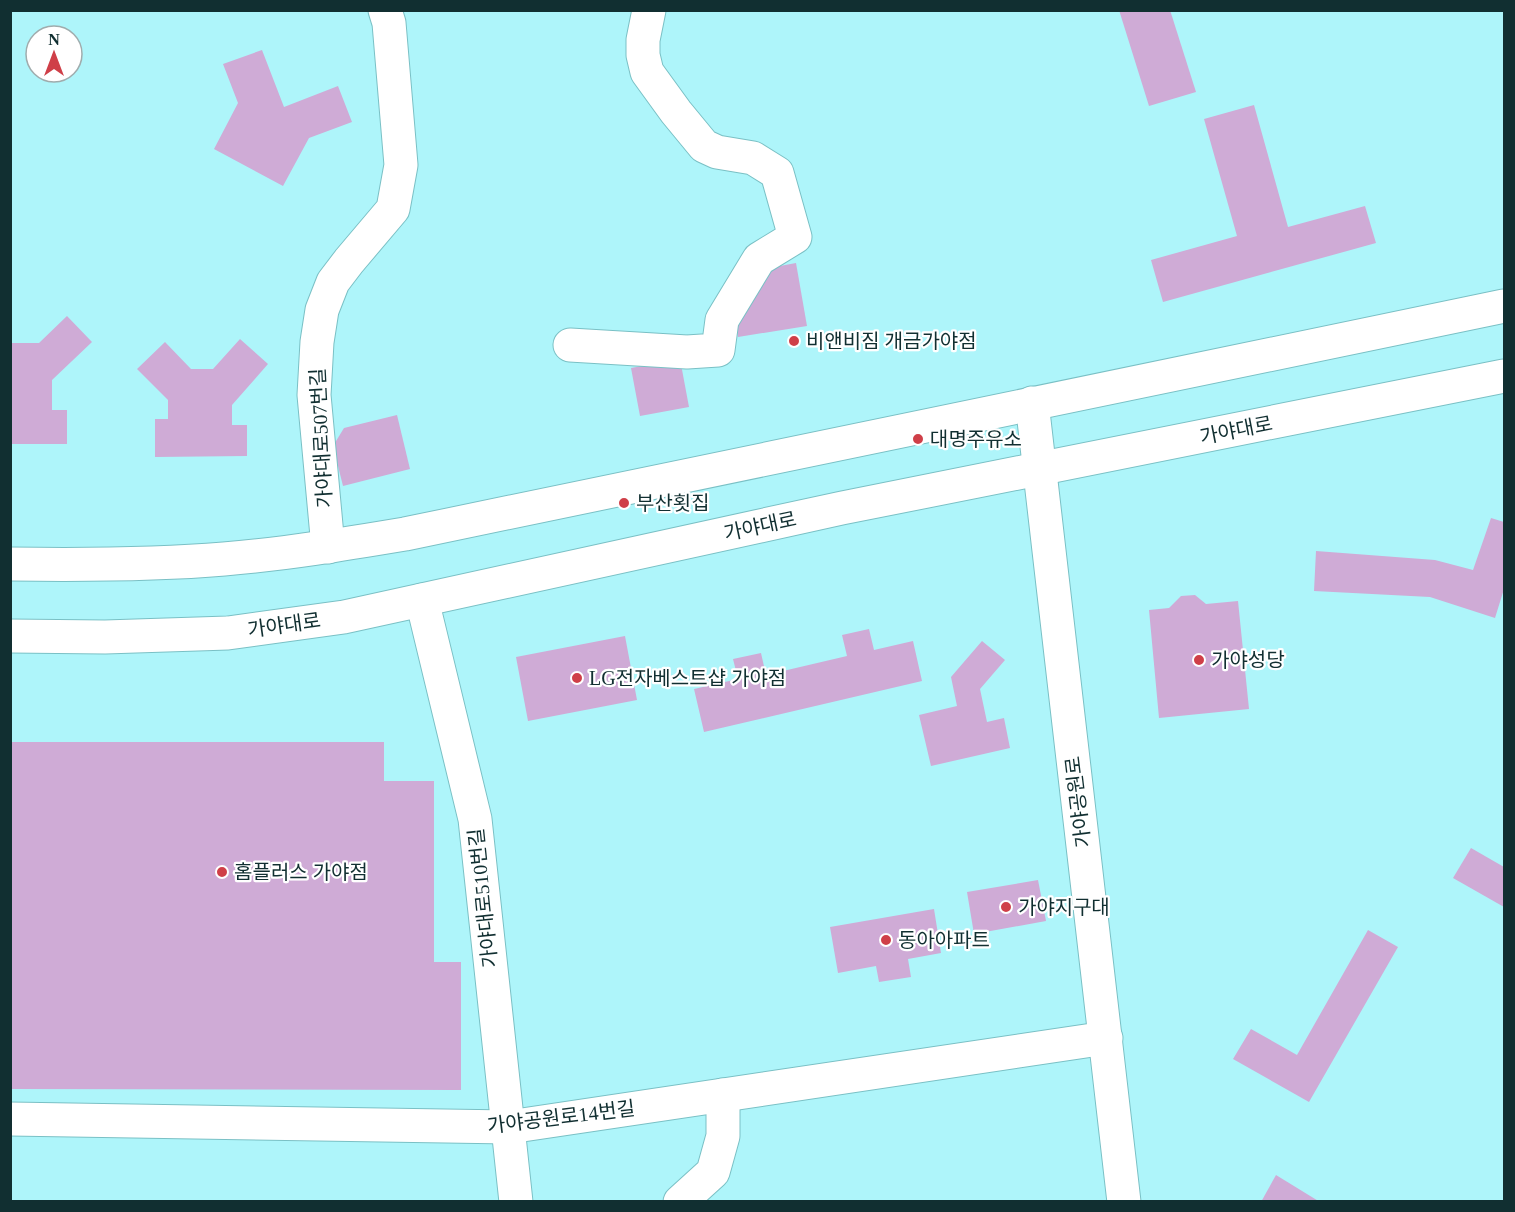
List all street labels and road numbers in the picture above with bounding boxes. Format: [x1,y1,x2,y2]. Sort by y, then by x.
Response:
street label: 가야대로507번길 [306,367,336,509]
street label: 가야대로 [1198,412,1274,448]
street label: 가야대로 [722,508,798,544]
street label: 가야대로 [246,609,322,641]
street label: 가야공원로 [1061,755,1095,849]
street label: 가야대로510번길 [465,827,501,969]
street label: 가야공원로14번길 [486,1097,636,1137]

